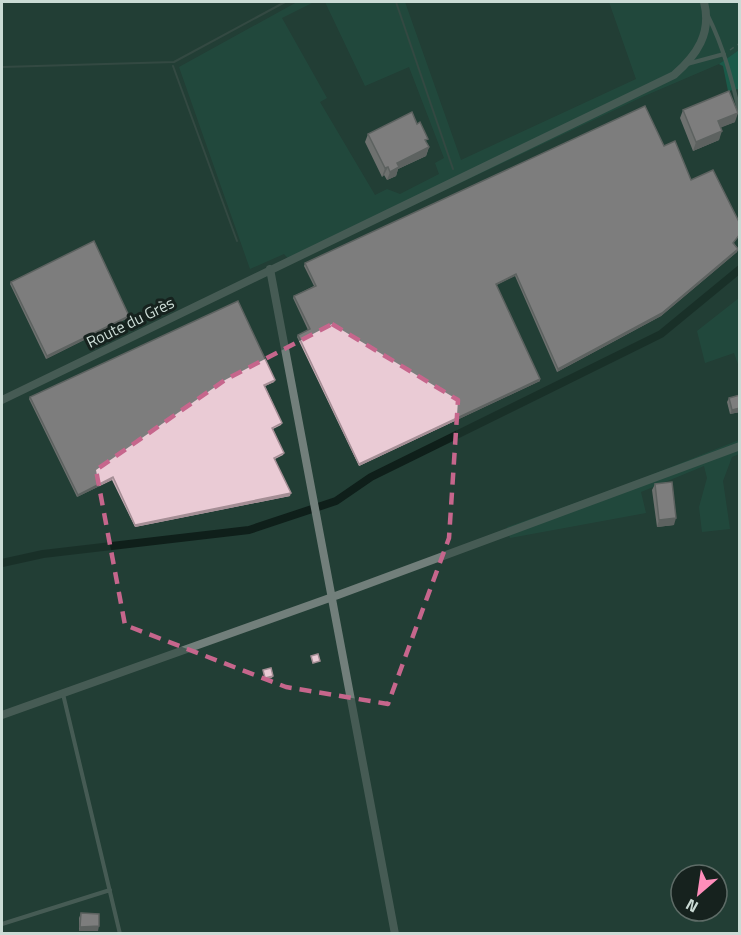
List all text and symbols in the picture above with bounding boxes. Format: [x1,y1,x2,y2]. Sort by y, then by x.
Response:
street label: Route du Grès [82,290,178,354]
north arrow [669,863,729,923]
text: N [681,893,702,919]

